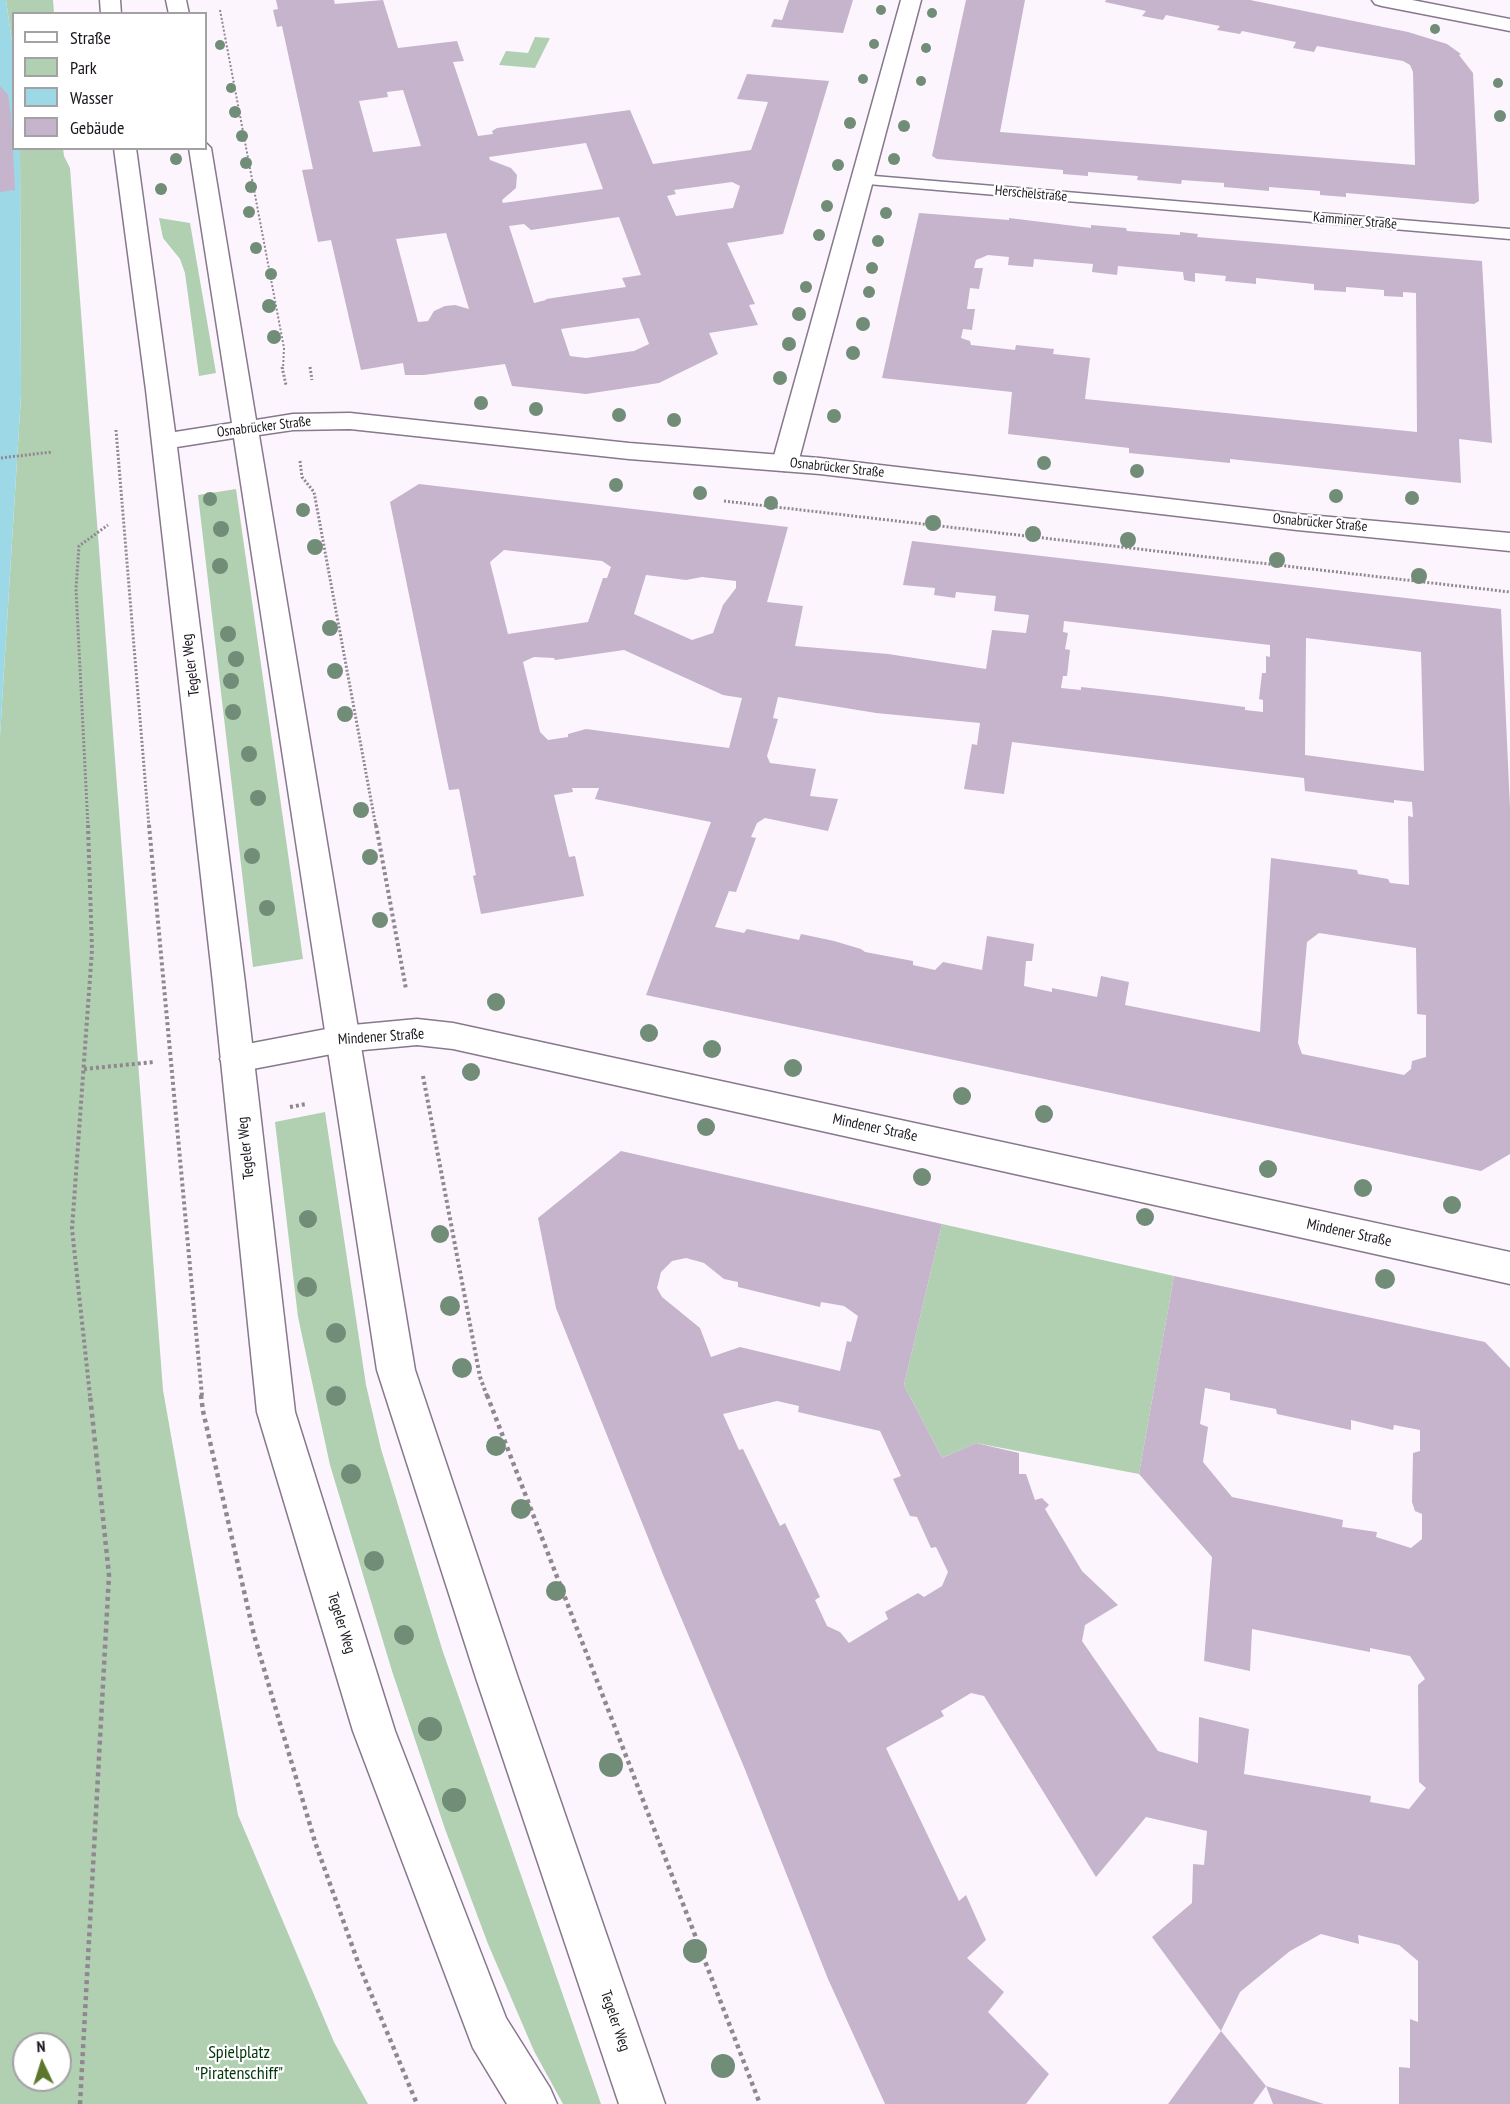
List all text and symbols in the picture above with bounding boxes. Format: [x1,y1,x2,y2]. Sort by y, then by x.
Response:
legend [12,12,207,150]
text: Straße [70,26,111,49]
text: Park [70,56,97,79]
text: Wasser [70,86,113,109]
text: Gebäude [70,116,124,139]
street label: Herschelstraße [994,182,1068,206]
street label: Kamminer Straße [1312,209,1398,233]
street label: Osnabrücker Straße [216,413,312,441]
street label: Osnabrücker Straße [789,455,885,481]
street label: Osnabrücker Straße [1272,510,1368,536]
street label: Tegeler Weg [178,633,204,697]
street label: Mindener Straße [337,1025,425,1049]
street label: Mindener Straße [831,1110,919,1146]
street label: Tegeler Weg [234,1116,258,1180]
street label: Mindener Straße [1305,1215,1393,1251]
street label: Tegeler Weg [323,1590,359,1656]
street label: Tegeler Weg [596,1988,634,2054]
north arrow [12,2032,72,2092]
text: N [36,2036,46,2056]
park label: Spielplatz "Piratenschiff" [195,2042,283,2084]

